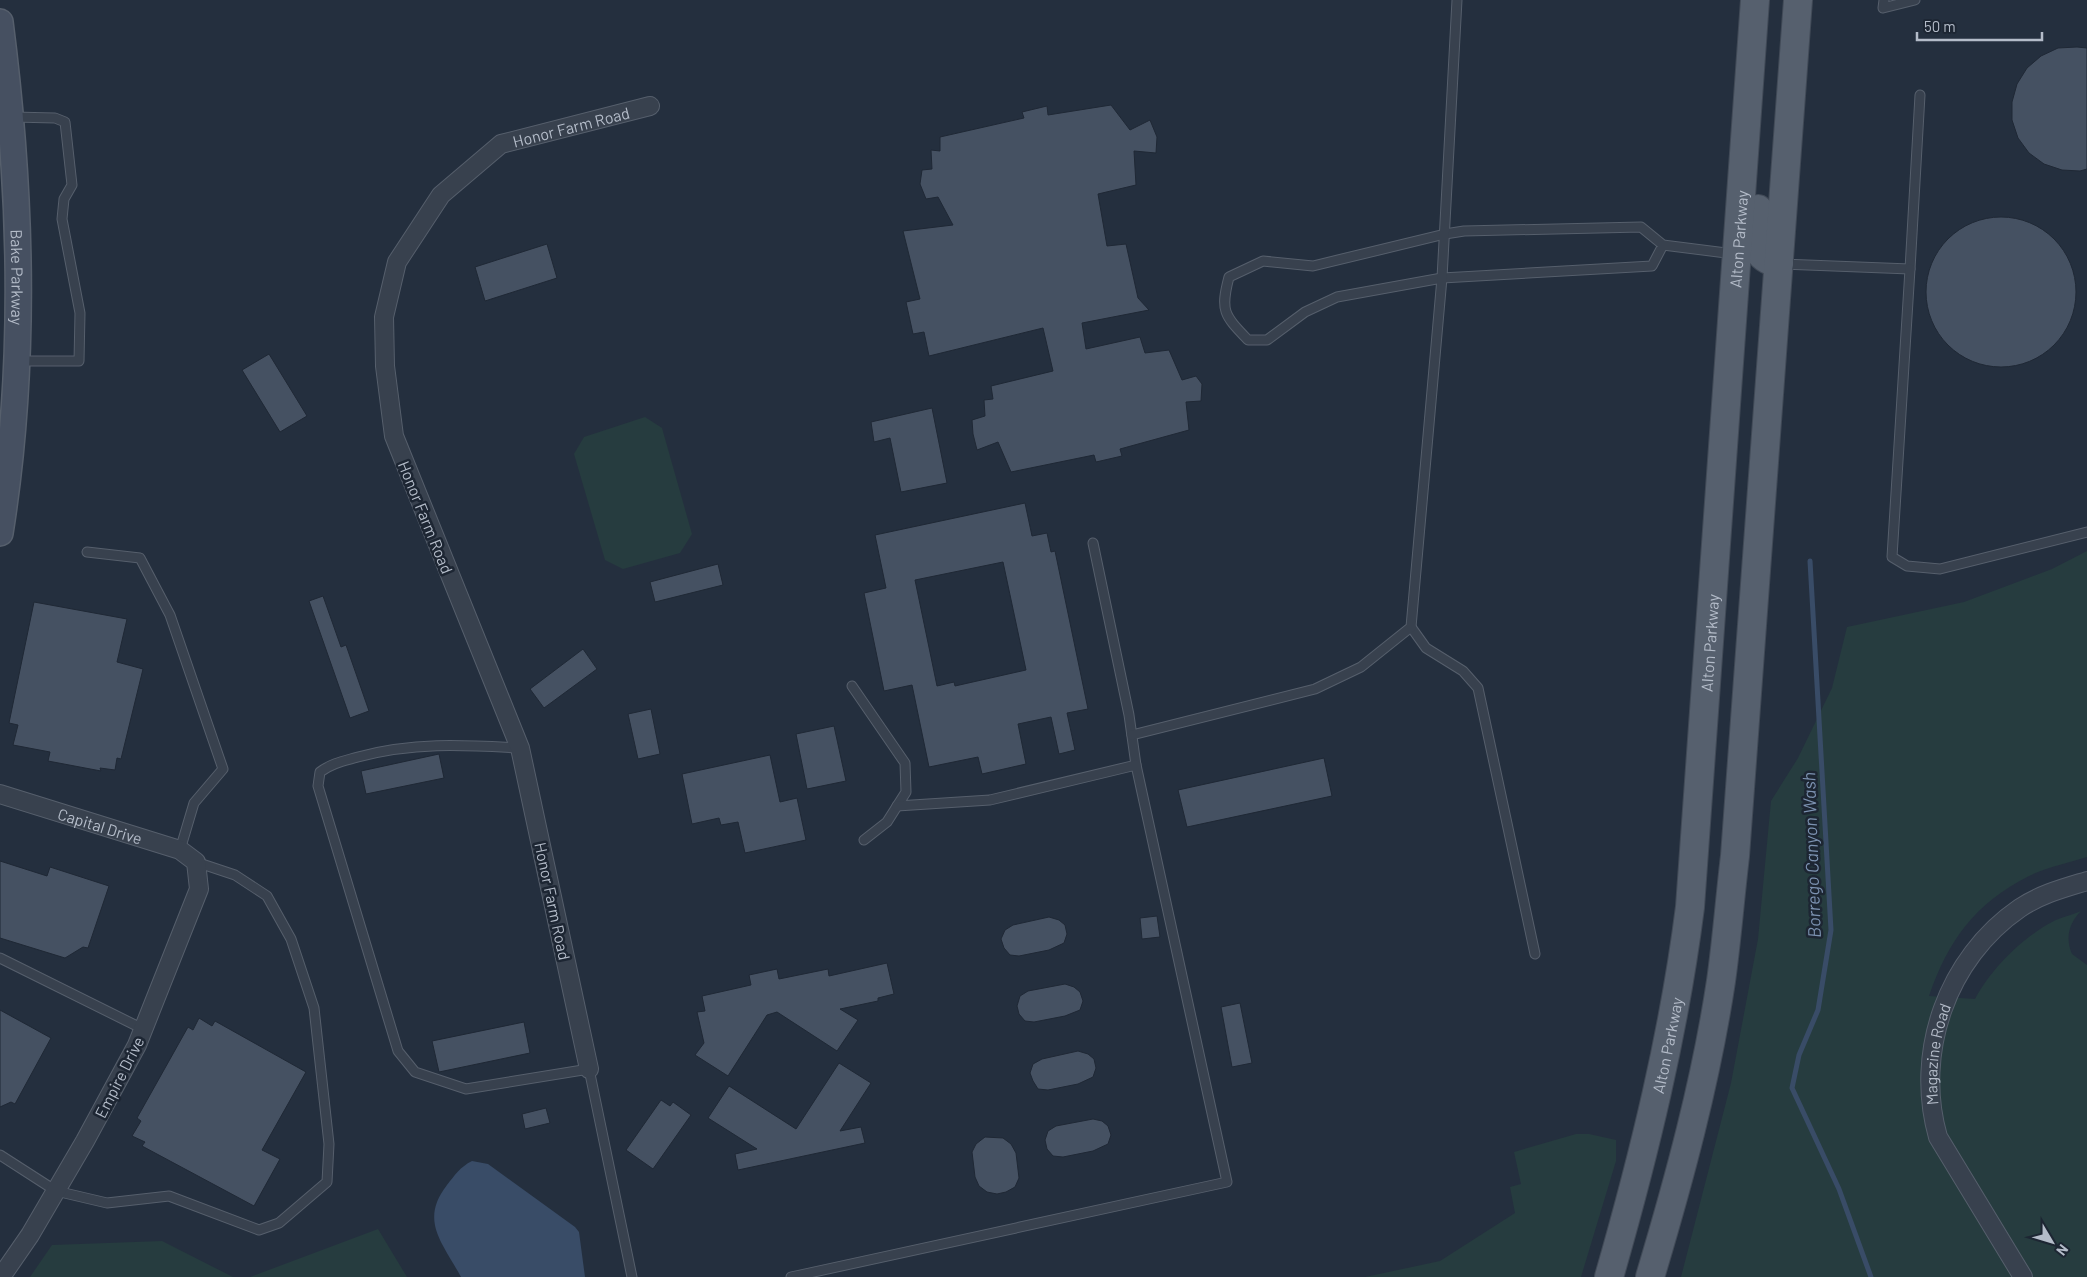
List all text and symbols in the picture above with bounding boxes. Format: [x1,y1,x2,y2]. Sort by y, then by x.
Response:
scale bar [1917,10,2042,42]
text: 50 m [1924,17,1956,35]
street label: Honor Farm Road [510,102,631,150]
street label: Alton Parkway [1725,189,1751,288]
street label: Bake Parkway [8,229,28,326]
street label: Honor Farm Road [395,458,457,576]
street label: Alton Parkway [1696,593,1722,692]
water label: Borrego Canyon Wash [1797,772,1825,938]
street label: Capital Drive [56,803,145,847]
street label: Honor Farm Road [531,840,575,962]
street label: Alton Parkway [1647,995,1686,1095]
street label: Magazine Road [1921,1000,1954,1106]
street label: Empire Drive [90,1033,148,1121]
north arrow [2027,1217,2077,1267]
text: N [2053,1241,2072,1259]

